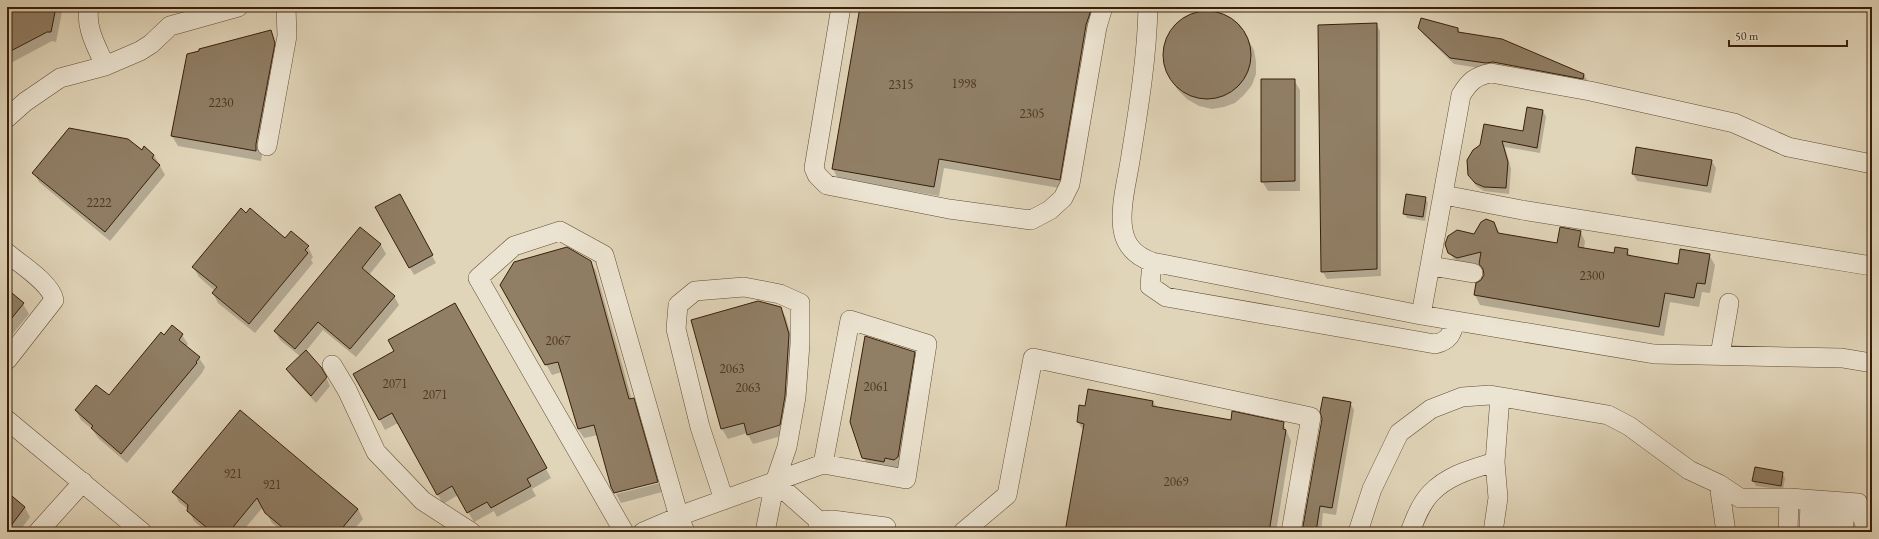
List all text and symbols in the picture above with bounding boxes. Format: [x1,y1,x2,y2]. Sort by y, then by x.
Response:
scale bar [1729,22,1847,48]
text: 50 m [1735,28,1759,44]
house number: 1998 [952,75,976,92]
house number: 2315 [889,76,913,93]
house number: 2230 [209,94,233,111]
house number: 2305 [1020,105,1044,122]
house number: 2222 [87,194,112,211]
house number: 2300 [1580,267,1604,284]
house number: 2067 [546,332,571,349]
house number: 2063 [720,360,744,377]
house number: 2071 [383,375,407,392]
house number: 2061 [864,378,888,395]
house number: 2063 [736,379,760,396]
house number: 2071 [423,386,447,403]
house number: 921 [224,465,242,482]
house number: 2069 [1164,473,1189,490]
house number: 921 [263,476,281,493]

